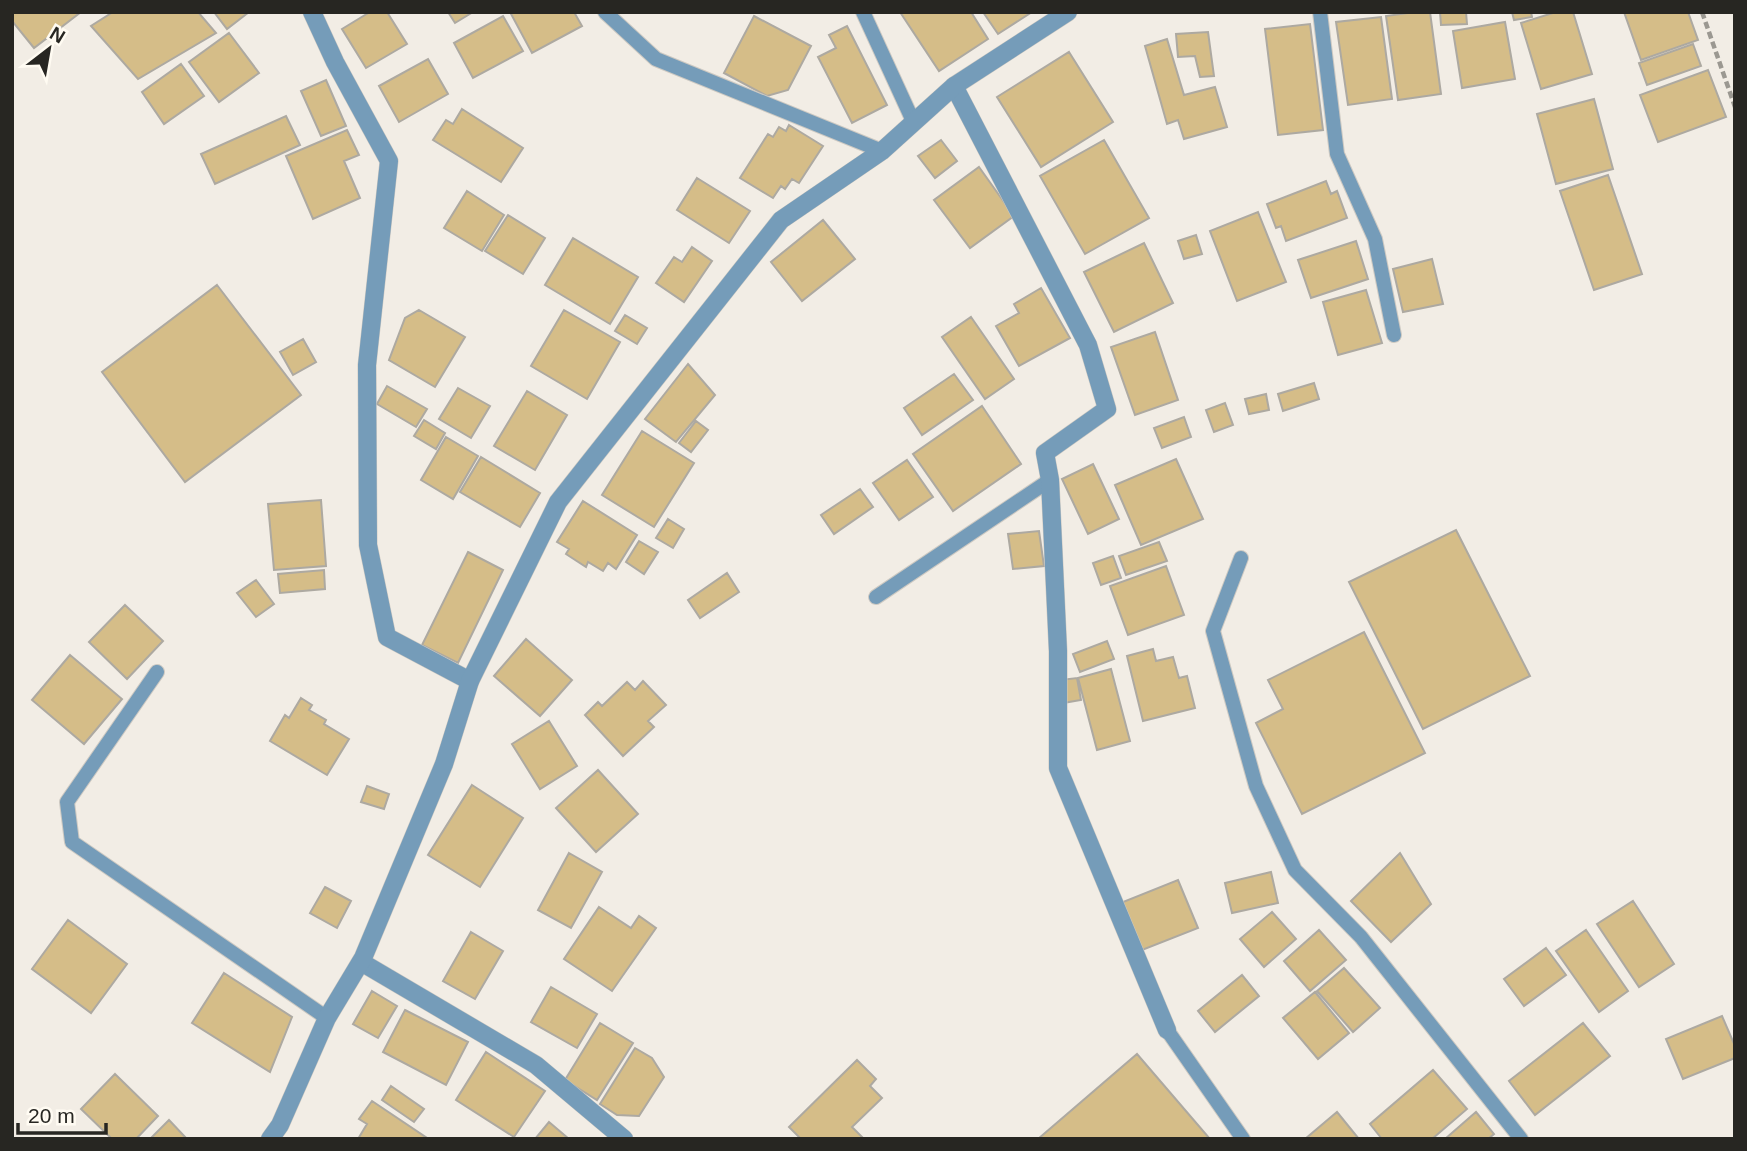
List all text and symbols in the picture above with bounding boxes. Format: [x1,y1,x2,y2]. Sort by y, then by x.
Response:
north arrow [14,14,84,84]
text: N [46,22,69,47]
scale bar [18,1092,105,1136]
text: 20 m [28,1104,75,1127]

